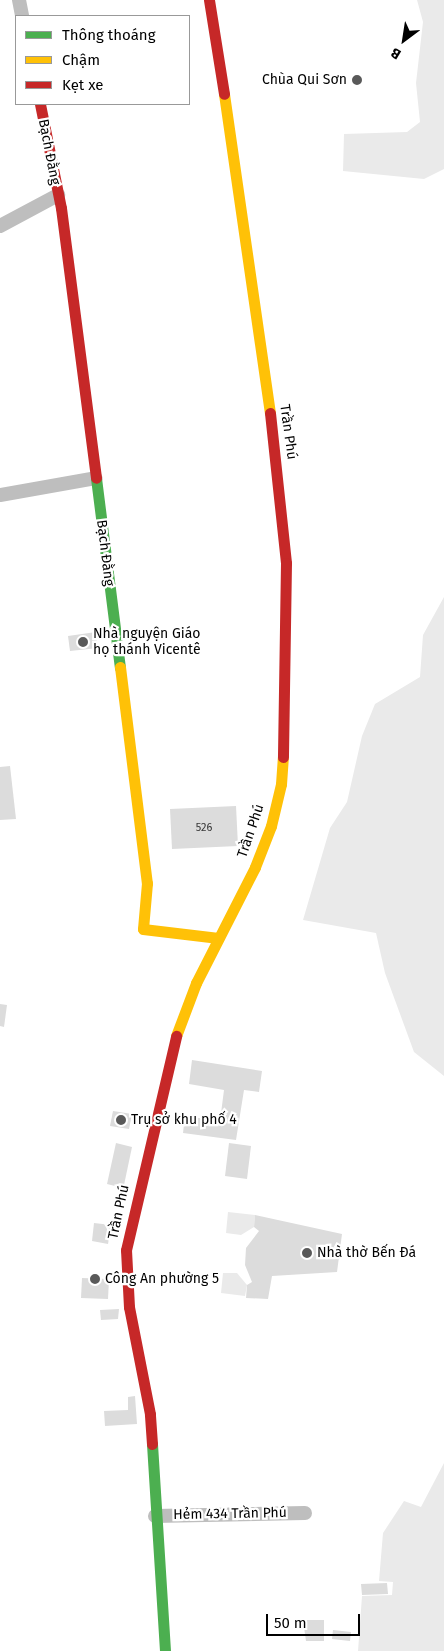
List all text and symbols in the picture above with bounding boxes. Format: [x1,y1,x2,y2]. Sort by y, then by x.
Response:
legend [15,15,190,105]
north arrow [379,15,429,65]
text: Thông thoáng [62,26,155,44]
text: B [388,44,404,63]
text: Chậm [62,51,100,69]
place label: Chùa Qui Sơn [262,72,347,88]
marker: Chùa Qui Sơn [351,74,363,86]
text: Kẹt xe [62,76,104,94]
street label: Bạch Đằng [34,118,64,186]
street label: Trần Phú [276,403,300,461]
street label: Bạch Đằng [93,519,117,587]
place label: Nhà nguyện Giáo họ thánh Vicentê [93,626,201,658]
marker: Nhà nguyện Giáo họ thánh Vicentê [77,636,89,648]
street label: Trần Phú [234,802,268,860]
house number: 526 [196,821,212,835]
place label: Trụ sở khu phố 4 [131,1112,237,1128]
marker: Trụ sở khu phố 4 [115,1114,127,1126]
street label: Trần Phú [105,1183,133,1241]
place label: Nhà thờ Bến Đá [317,1245,416,1261]
marker: Nhà thờ Bến Đá [301,1247,313,1259]
place label: Công An phường 5 [105,1271,219,1287]
marker: Công An phường 5 [89,1273,101,1285]
street label: Hẻm 434 Trần Phú [173,1505,287,1523]
scale bar [269,1604,363,1636]
text: 50 m [274,1614,307,1632]

